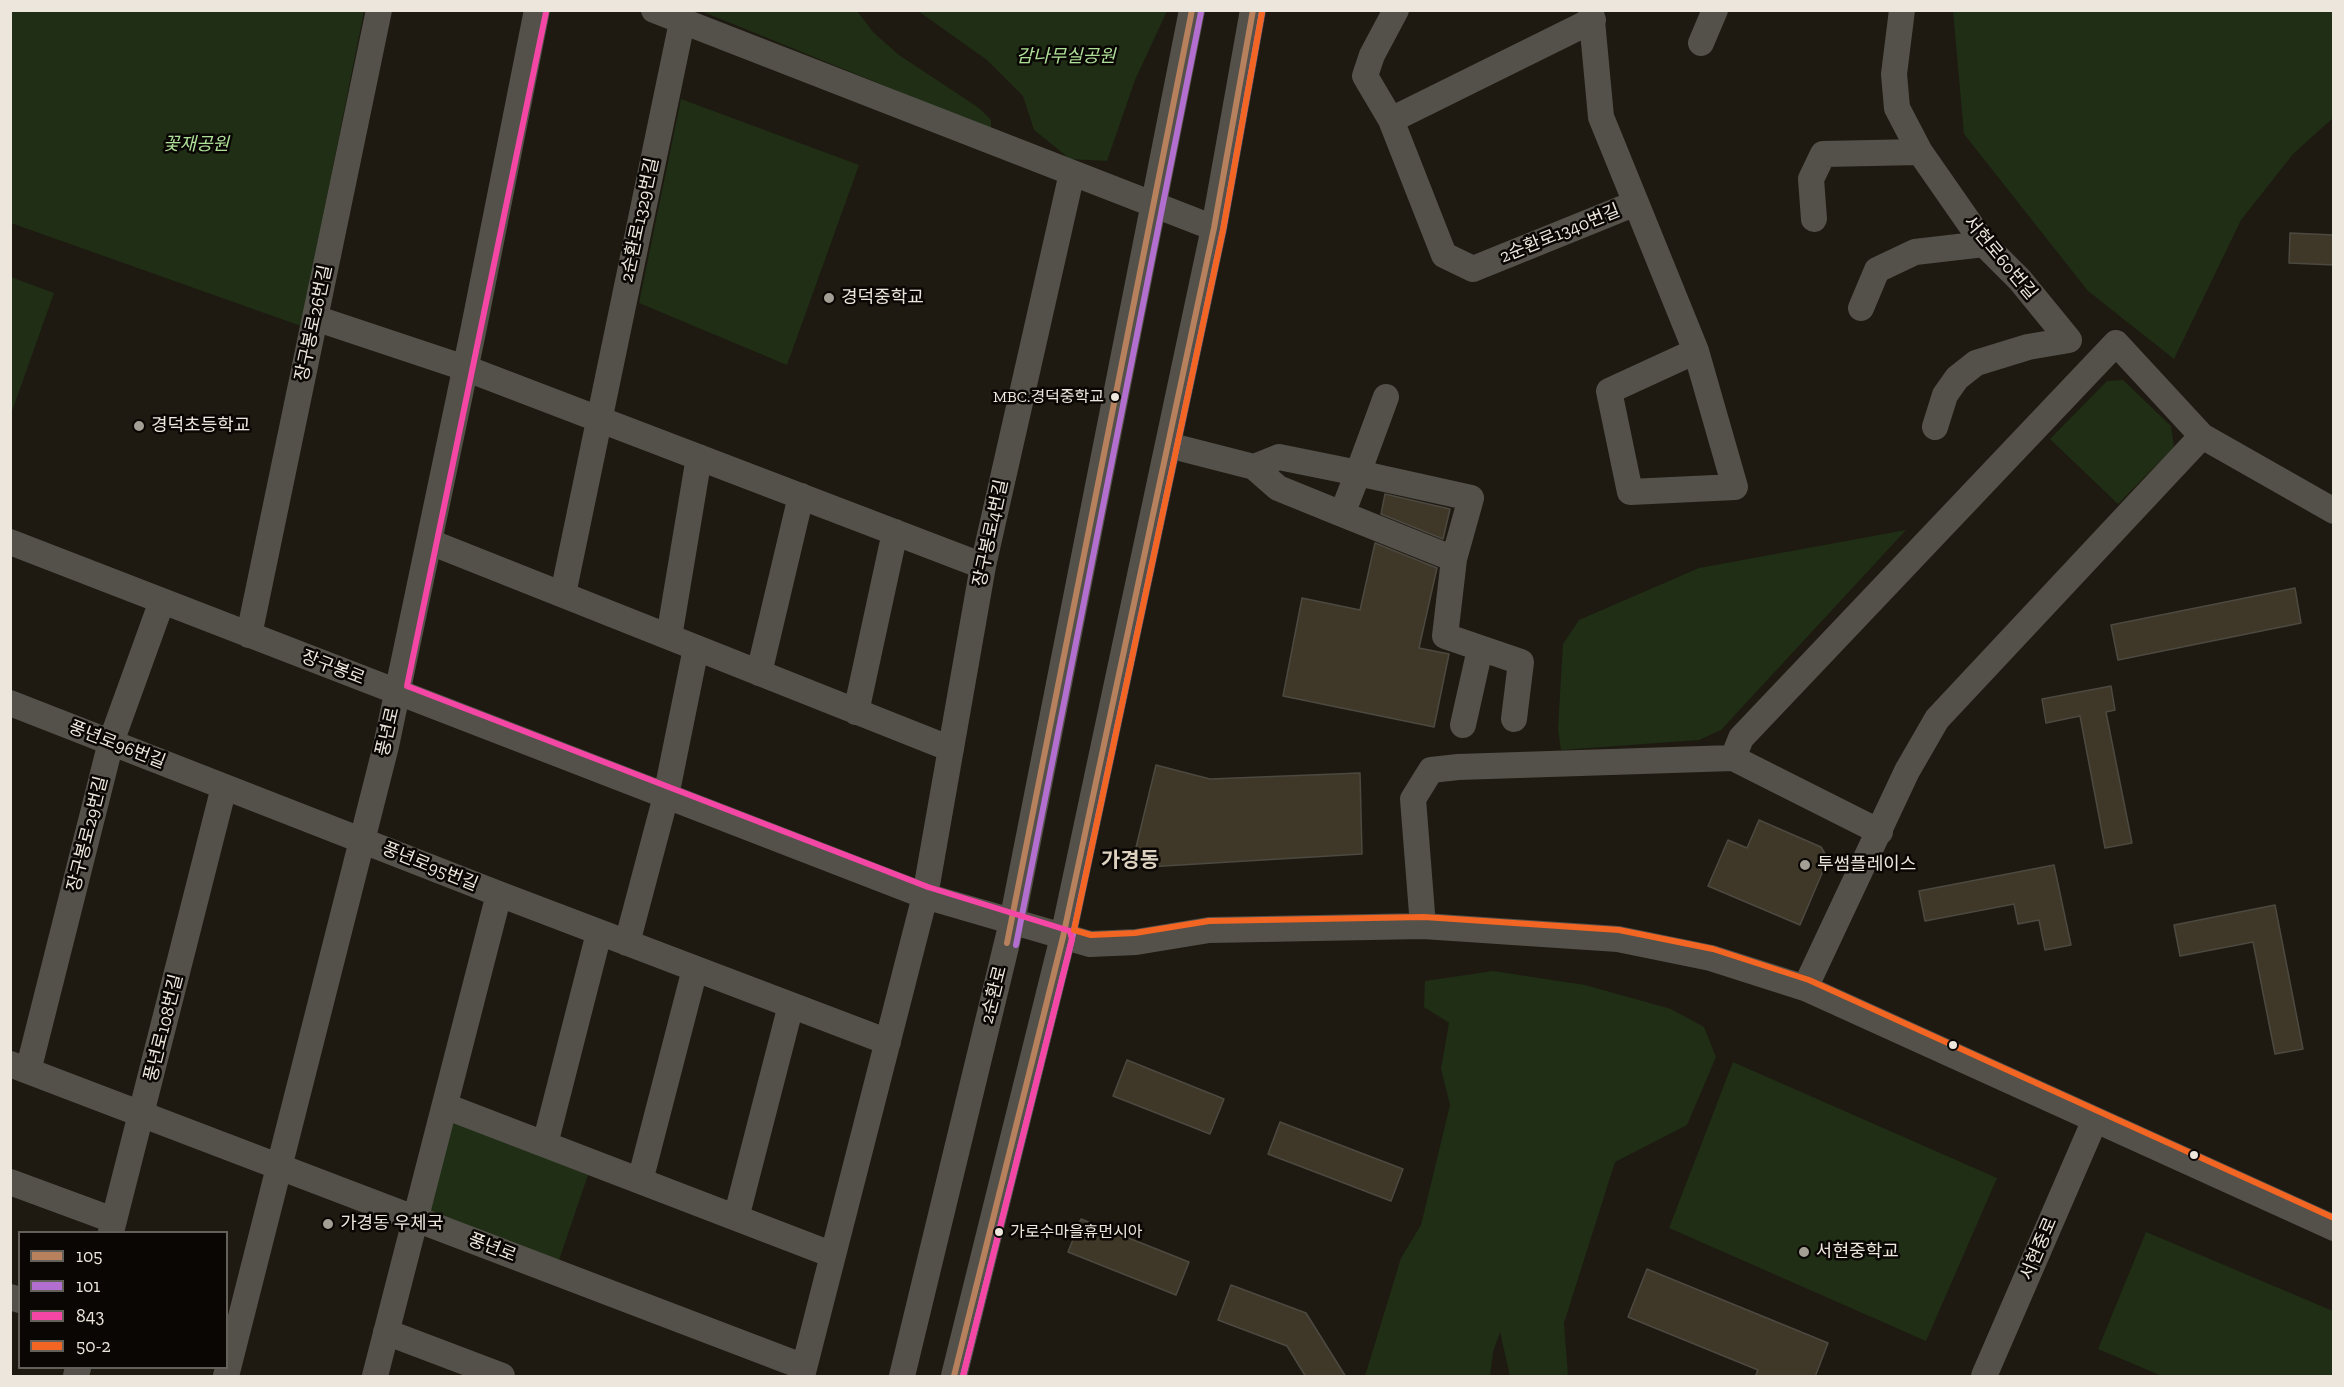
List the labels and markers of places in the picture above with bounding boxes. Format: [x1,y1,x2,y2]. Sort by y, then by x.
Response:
place label: 경덕중학교 [841,287,924,309]
marker: 경덕중학교 [822,291,836,305]
place label: MBC.경덕중학교 [993,387,1104,407]
marker: MBC.경덕중학교 [1109,391,1121,403]
place label: 경덕초등학교 [151,415,250,437]
marker: 경덕초등학교 [132,419,146,433]
place label: 투썸플레이스 [1817,854,1916,876]
marker: 투썸플레이스 [1798,858,1812,872]
unlabelled marker [1947,1039,1959,1051]
unlabelled marker [2188,1149,2200,1161]
place label: 가경동 우체국 [340,1213,443,1235]
marker: 가경동 우체국 [321,1217,335,1231]
place label: 가로수마을휴먼시아 [1010,1222,1142,1242]
marker: 가로수마을휴먼시아 [993,1226,1005,1238]
place label: 서현중학교 [1816,1241,1899,1263]
marker: 서현중학교 [1797,1245,1811,1259]

